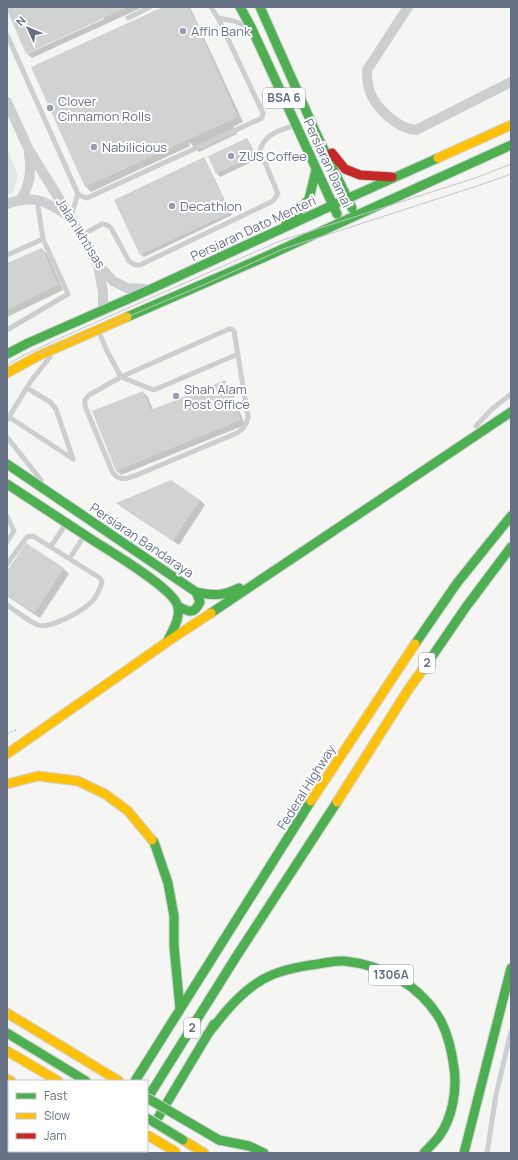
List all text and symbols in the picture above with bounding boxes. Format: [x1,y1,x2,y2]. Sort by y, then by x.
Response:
north arrow [8,8,48,48]
text: N [12,13,29,29]
place label: Affin Bank [191,22,251,40]
marker: Affin Bank [178,26,188,36]
road number: BSA 6 [263,88,305,108]
place label: Clover Cinnamon Rolls [58,92,151,125]
marker: Clover Cinnamon Rolls [45,103,55,113]
street label: Persiaran Damai [300,116,356,210]
place label: Nabilicious [102,138,167,156]
marker: Nabilicious [89,142,99,152]
place label: ZUS Coffee [239,147,307,165]
marker: ZUS Coffee [226,151,236,161]
street label: Persiaran Dato Menteri [187,191,319,265]
street label: Jalan Ikhtisas [52,194,110,272]
place label: Decathlon [180,197,242,215]
marker: Decathlon [167,201,177,211]
place label: Shah Alam Post Office [184,380,250,413]
marker: Shah Alam Post Office [171,391,181,401]
street label: Persiaran Bandaraya [86,498,198,582]
road number: 2 [419,653,435,673]
street label: Federal Highway [273,741,339,833]
road number: 1306A [369,965,413,985]
road number: 2 [184,1018,200,1038]
legend [8,1080,148,1152]
text: Fast [44,1087,68,1104]
text: Slow [44,1107,70,1124]
text: Jam [44,1127,66,1144]

